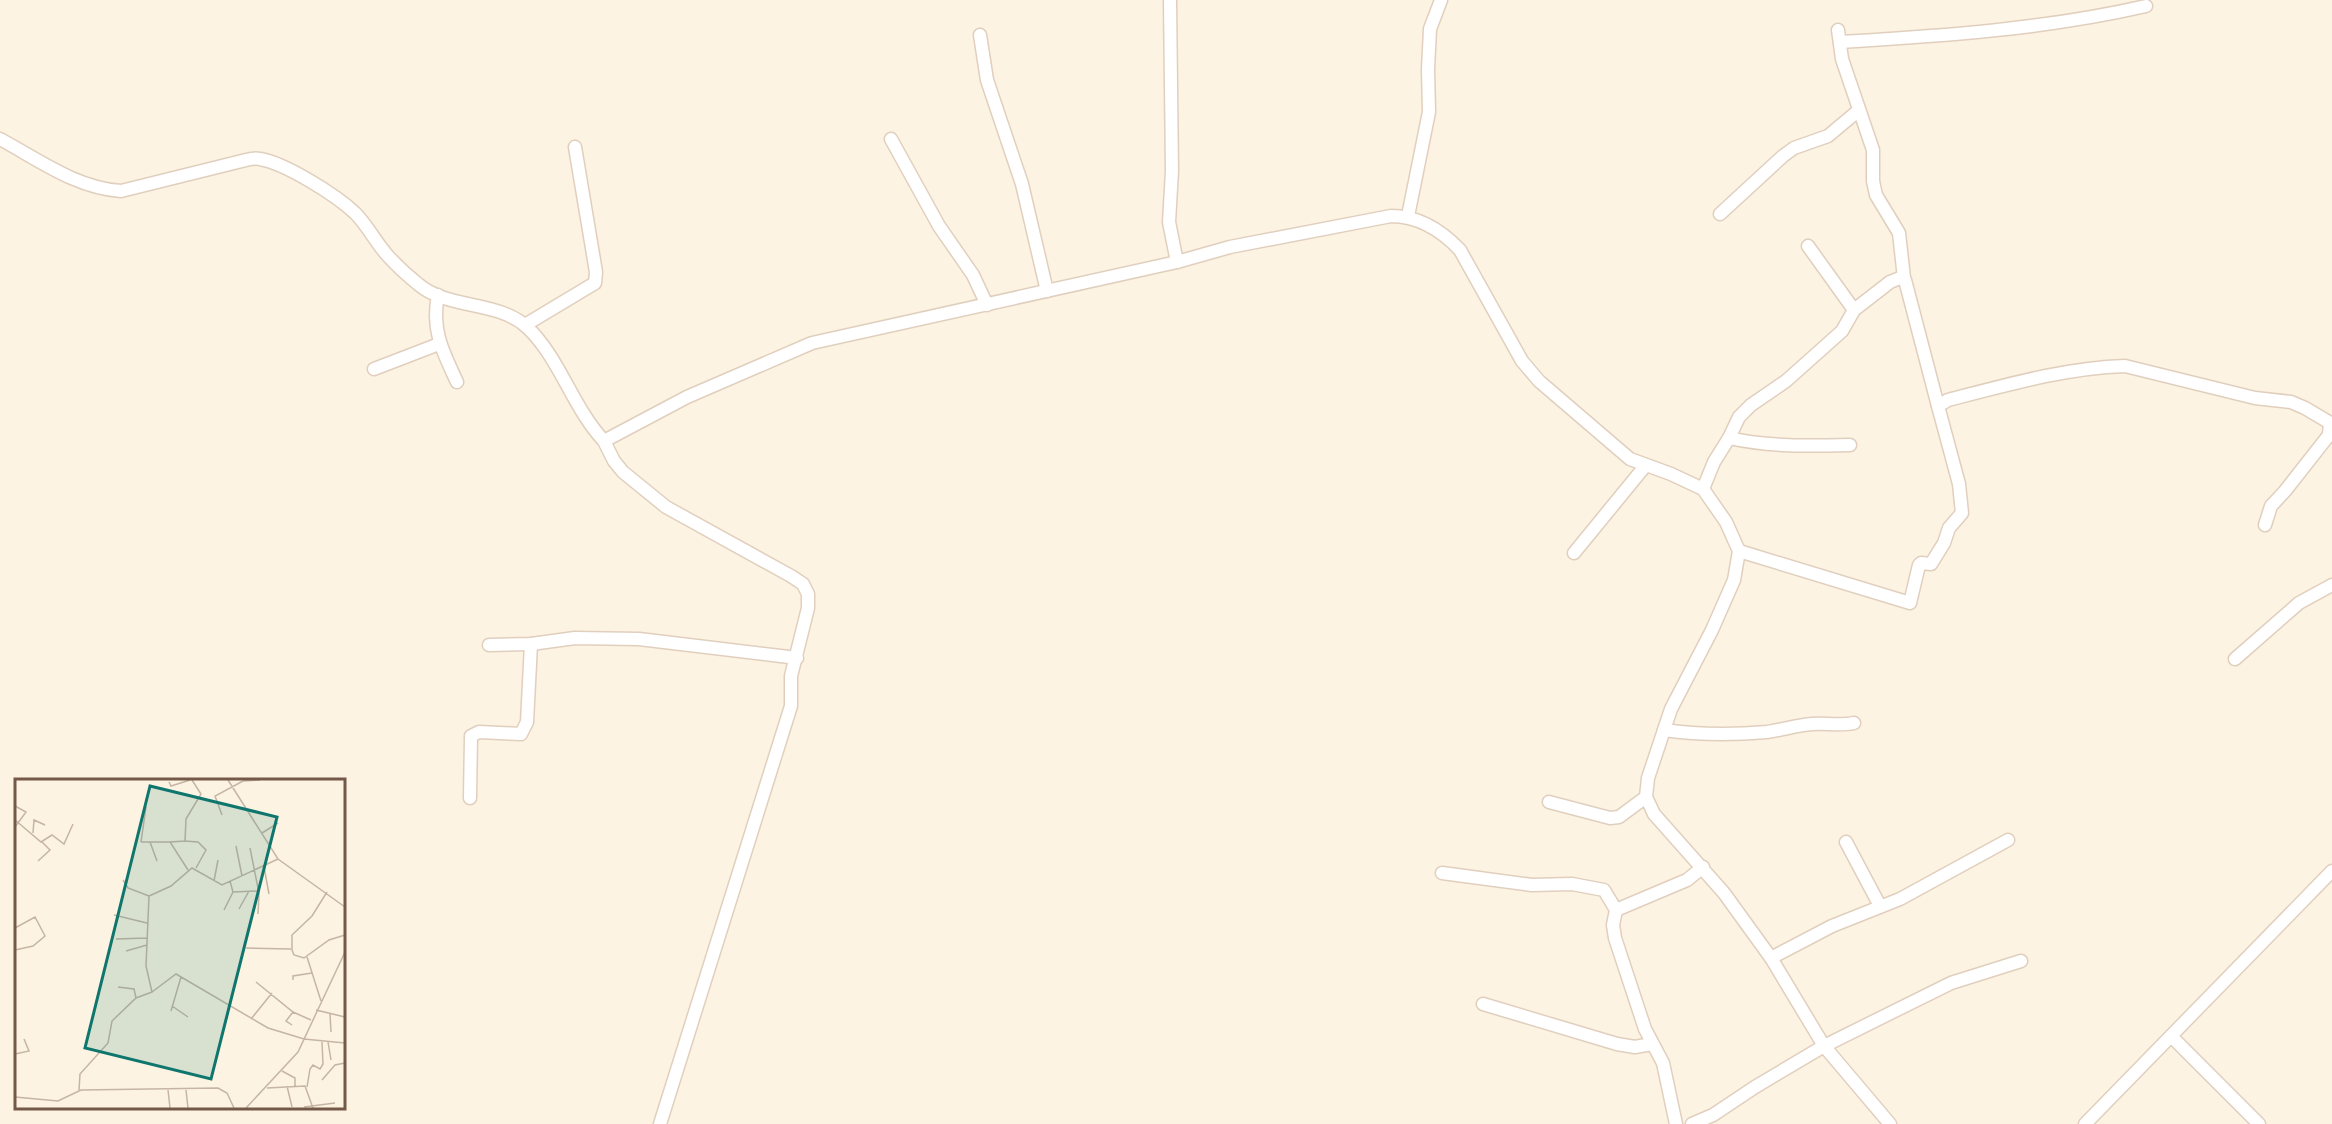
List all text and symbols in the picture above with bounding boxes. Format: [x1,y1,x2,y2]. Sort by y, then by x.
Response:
inset map [15,779,345,1109]

